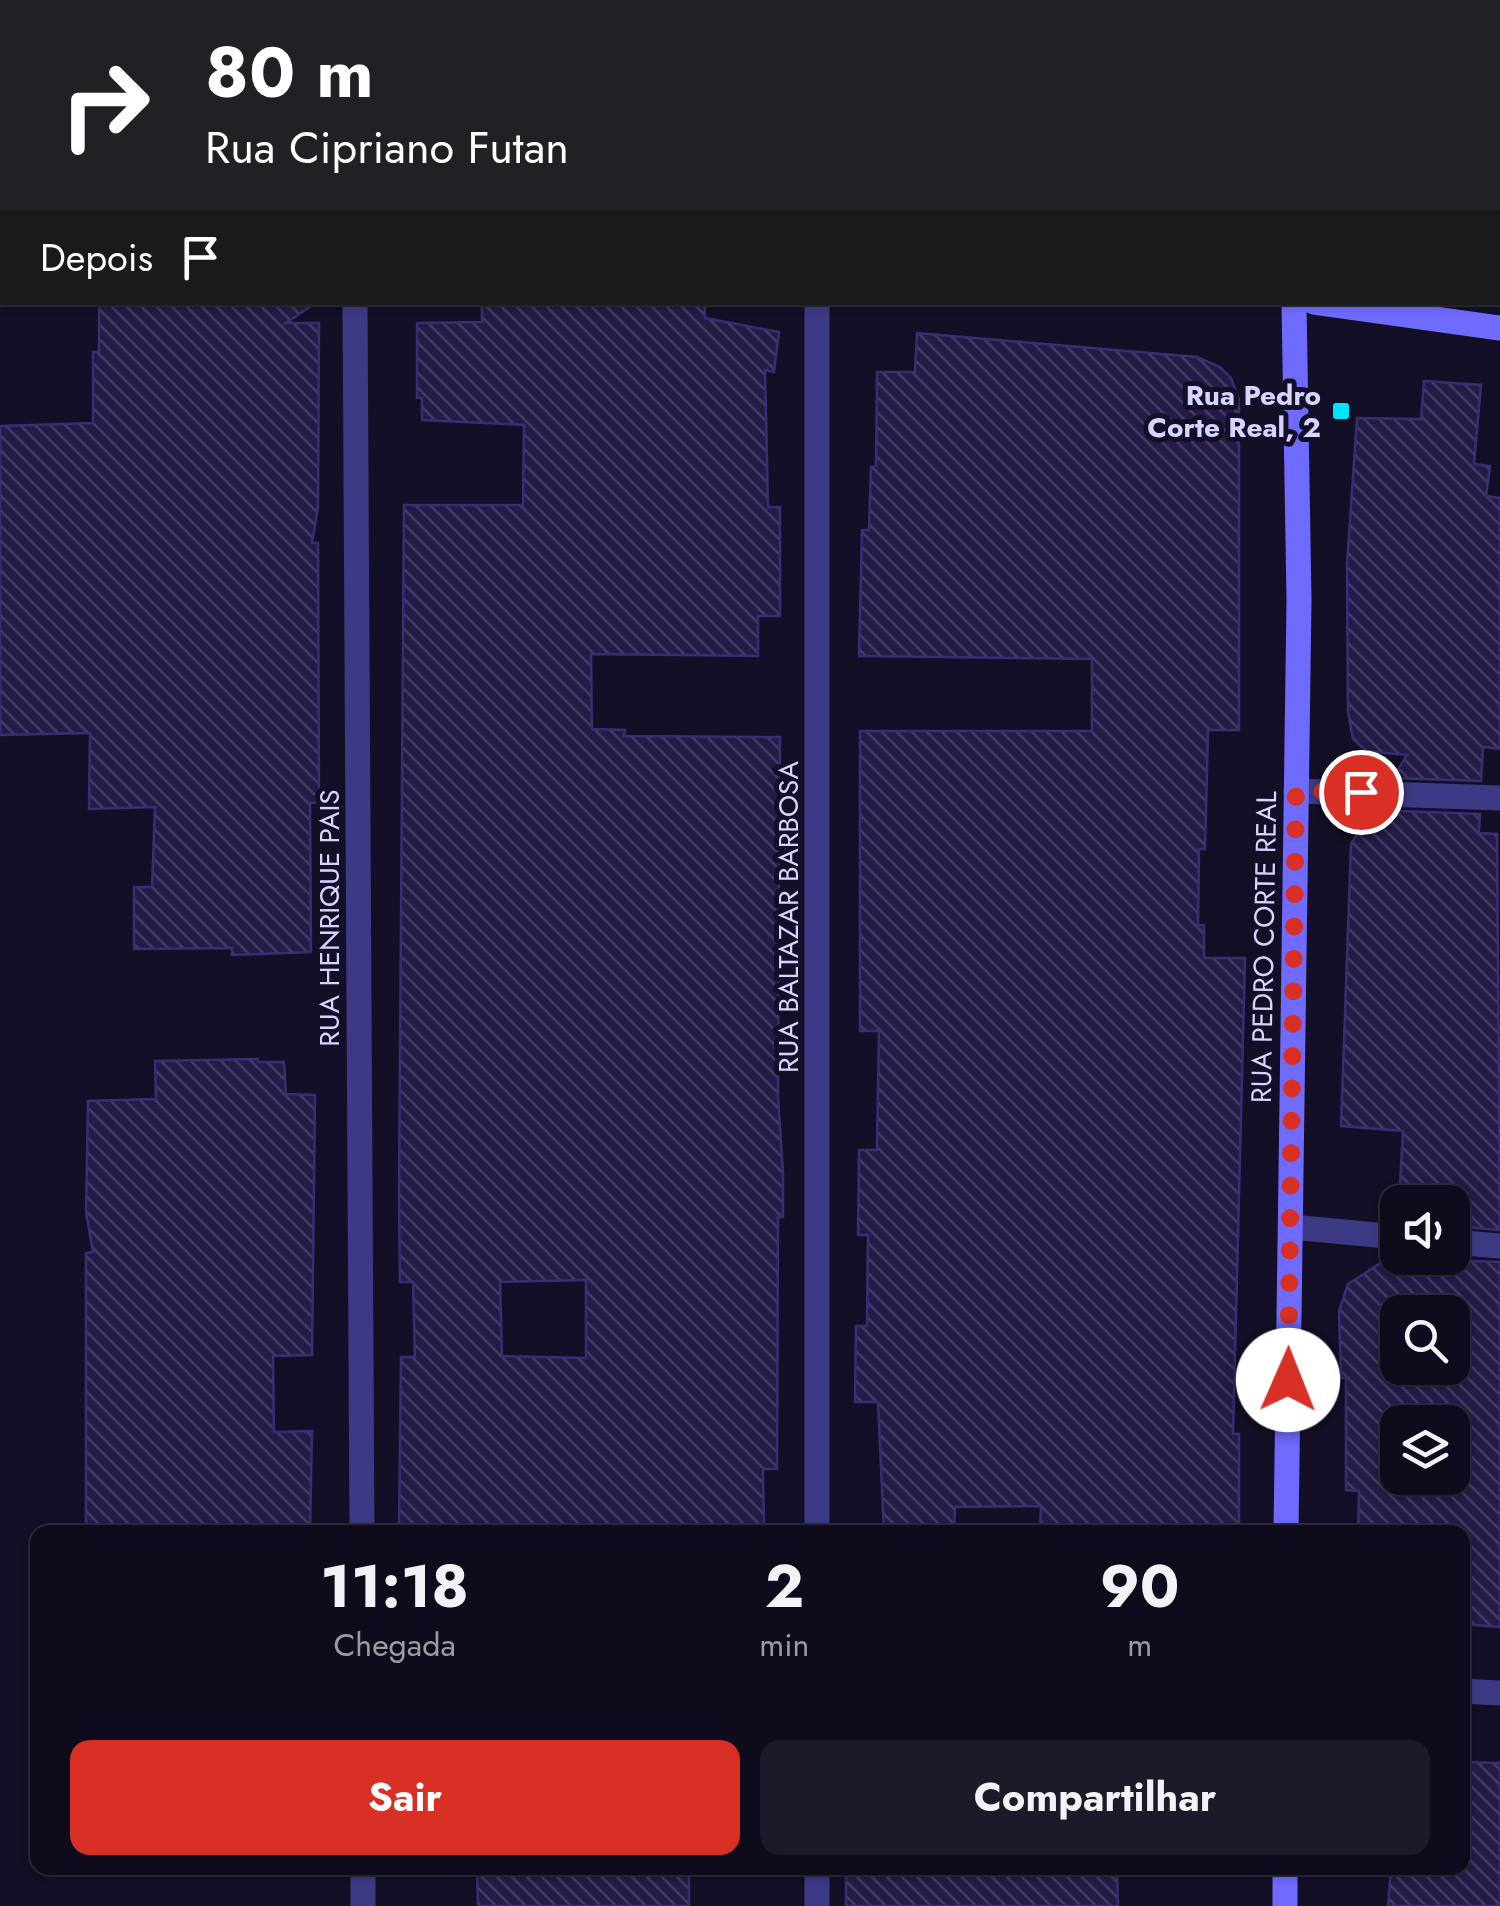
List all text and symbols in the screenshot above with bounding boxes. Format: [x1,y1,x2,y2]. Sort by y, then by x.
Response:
text: 80 m [205,22,374,123]
icon: right [40,40,170,170]
text: Rua Cipriano Futan [205,115,569,180]
text: Depois [40,230,153,285]
icon: arrive [173,230,228,285]
place label: Rua Pedro Corte Real, 2 [1147,375,1321,448]
marker: Rua Pedro Corte Real, 2 [1330,400,1352,422]
pin [1319,750,1404,835]
street label: RUA BALTAZAR BARBOSA [768,761,809,1073]
icon: arrive [1334,765,1389,820]
street label: RUA HENRIQUE PAIS [309,789,350,1047]
street label: RUA PEDRO CORTE REAL [1241,790,1287,1103]
map controls [1380,1185,1470,1495]
button: sound [1380,1185,1470,1275]
button: search [1380,1295,1470,1385]
position arrow [1236,1328,1340,1432]
button: layers [1380,1405,1470,1495]
text: 11:18 [320,1543,469,1630]
text: 2 [765,1543,804,1630]
text: 90 [1100,1543,1180,1630]
text: Chegada [333,1622,456,1668]
text: min [759,1622,809,1668]
text: m [1127,1622,1152,1668]
button: Sair [70,1740,740,1855]
button: Compartilhar [760,1740,1430,1855]

